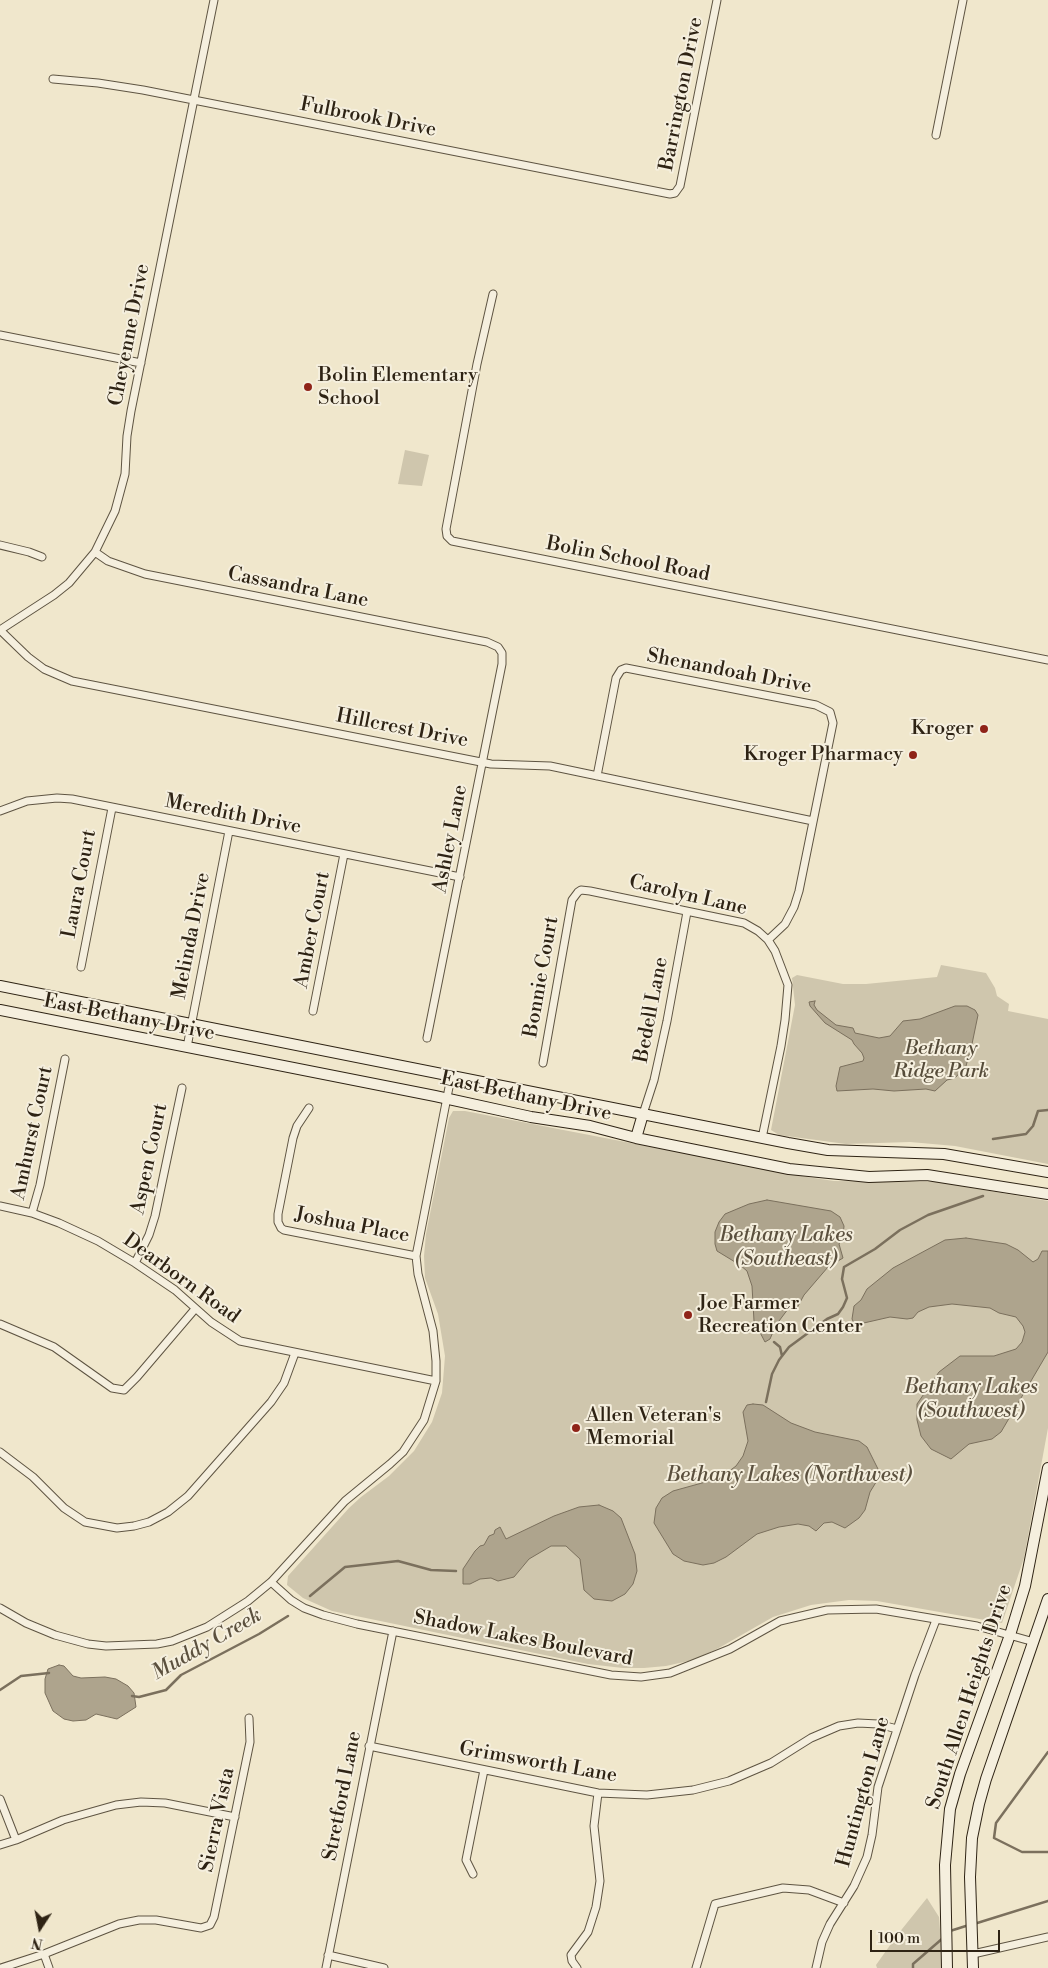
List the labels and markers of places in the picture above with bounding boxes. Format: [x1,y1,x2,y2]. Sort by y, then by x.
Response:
place label: Bolin Elementary School [318,364,478,411]
marker: Bolin Elementary School [302,381,314,393]
place label: Kroger [911,717,974,741]
marker: Kroger [978,723,990,735]
place label: Kroger Pharmacy [744,743,903,767]
marker: Kroger Pharmacy [907,749,919,761]
place label: Joe Farmer Recreation Center [698,1292,863,1339]
marker: Joe Farmer Recreation Center [682,1309,694,1321]
place label: Allen Veteran's Memorial [586,1404,721,1451]
marker: Allen Veteran's Memorial [570,1422,582,1434]

